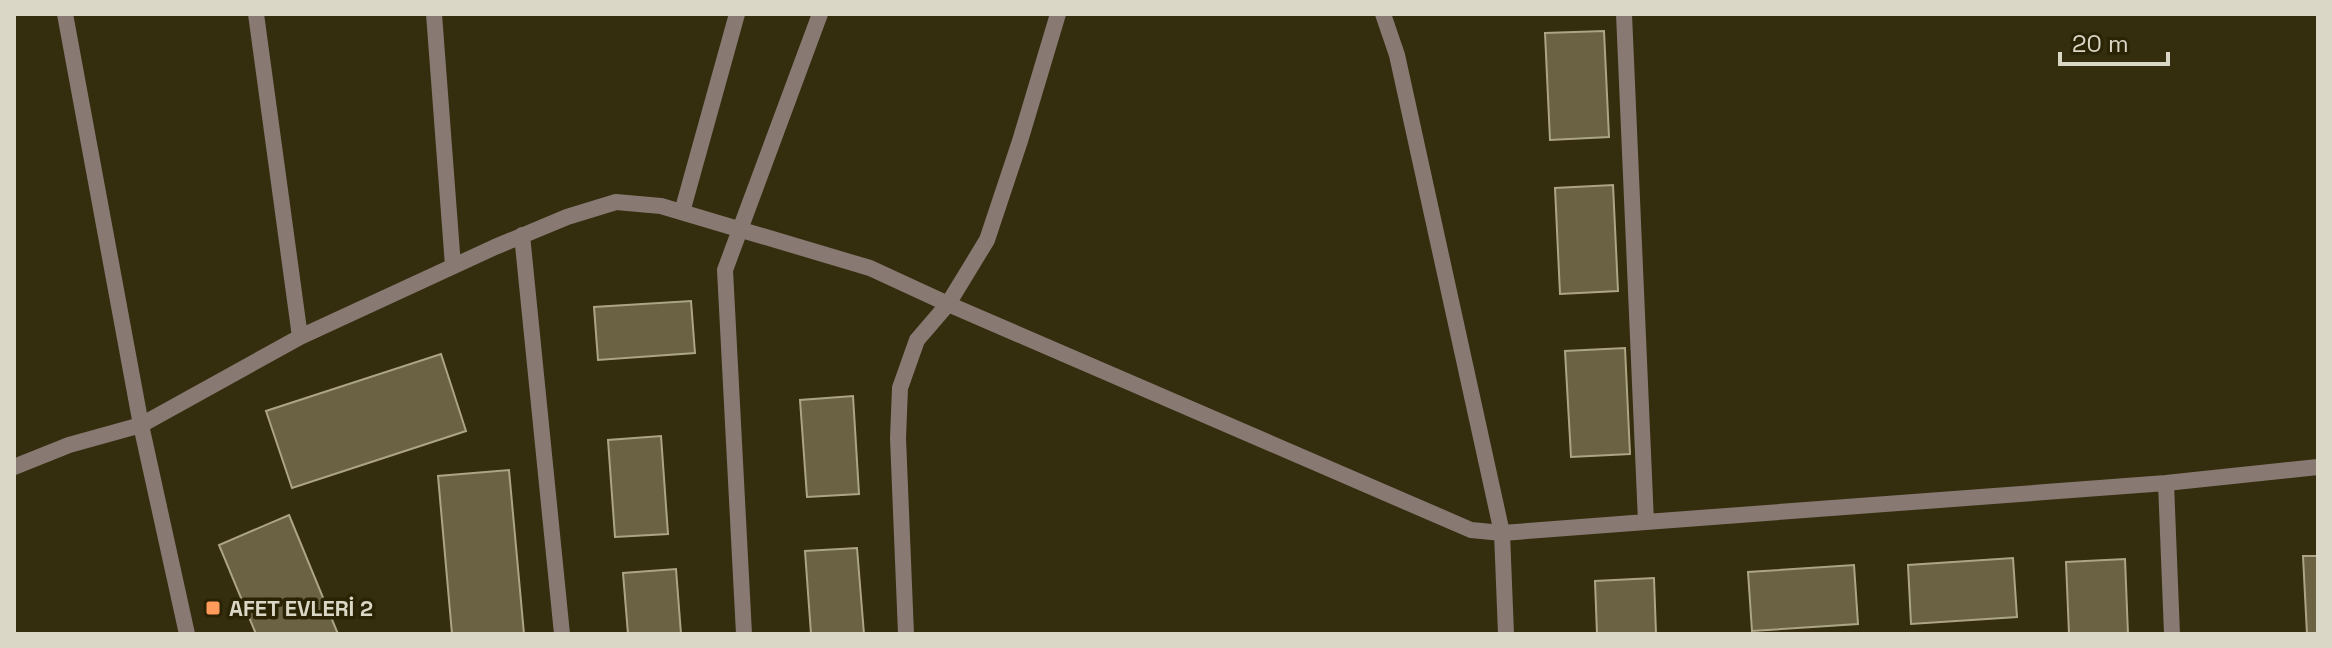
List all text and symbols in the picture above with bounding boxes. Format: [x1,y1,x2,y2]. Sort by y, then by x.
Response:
scale bar [2060,16,2168,66]
text: 20 m [2072,28,2129,59]
place label: AFET EVLERİ 2 [229,594,373,622]
marker: AFET EVLERİ 2 [204,599,222,617]

